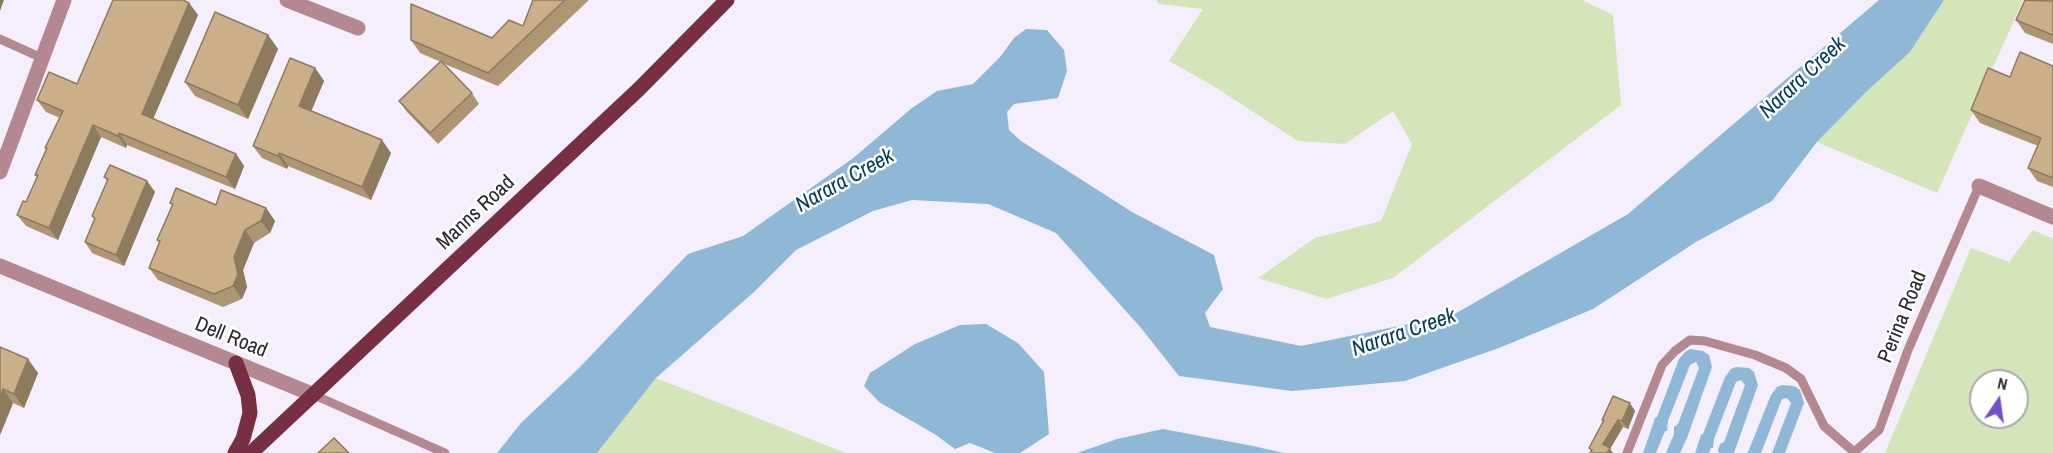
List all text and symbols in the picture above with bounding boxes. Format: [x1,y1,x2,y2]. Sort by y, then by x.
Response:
water label: Narara Creek [1754,31,1852,125]
water label: Narara Creek [791,143,899,219]
street label: Manns Road [432,170,520,256]
street label: Perina Road [1873,267,1933,367]
water label: Narara Creek [1349,303,1459,363]
street label: Dell Road [191,312,271,364]
north arrow [1969,369,2029,429]
text: N [1995,372,2010,395]

